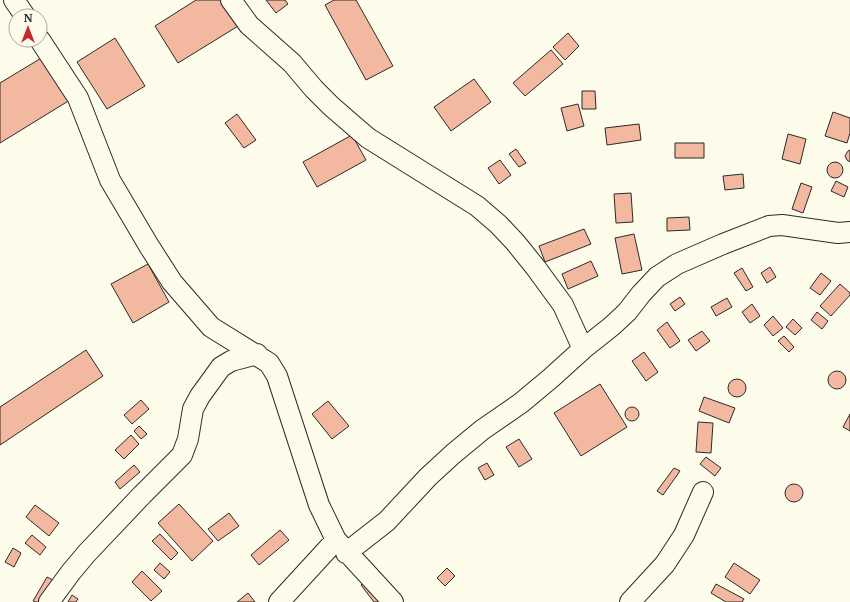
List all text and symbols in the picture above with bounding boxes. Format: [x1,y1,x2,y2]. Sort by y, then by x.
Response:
north arrow [8,8,48,48]
text: N [24,11,33,25]

